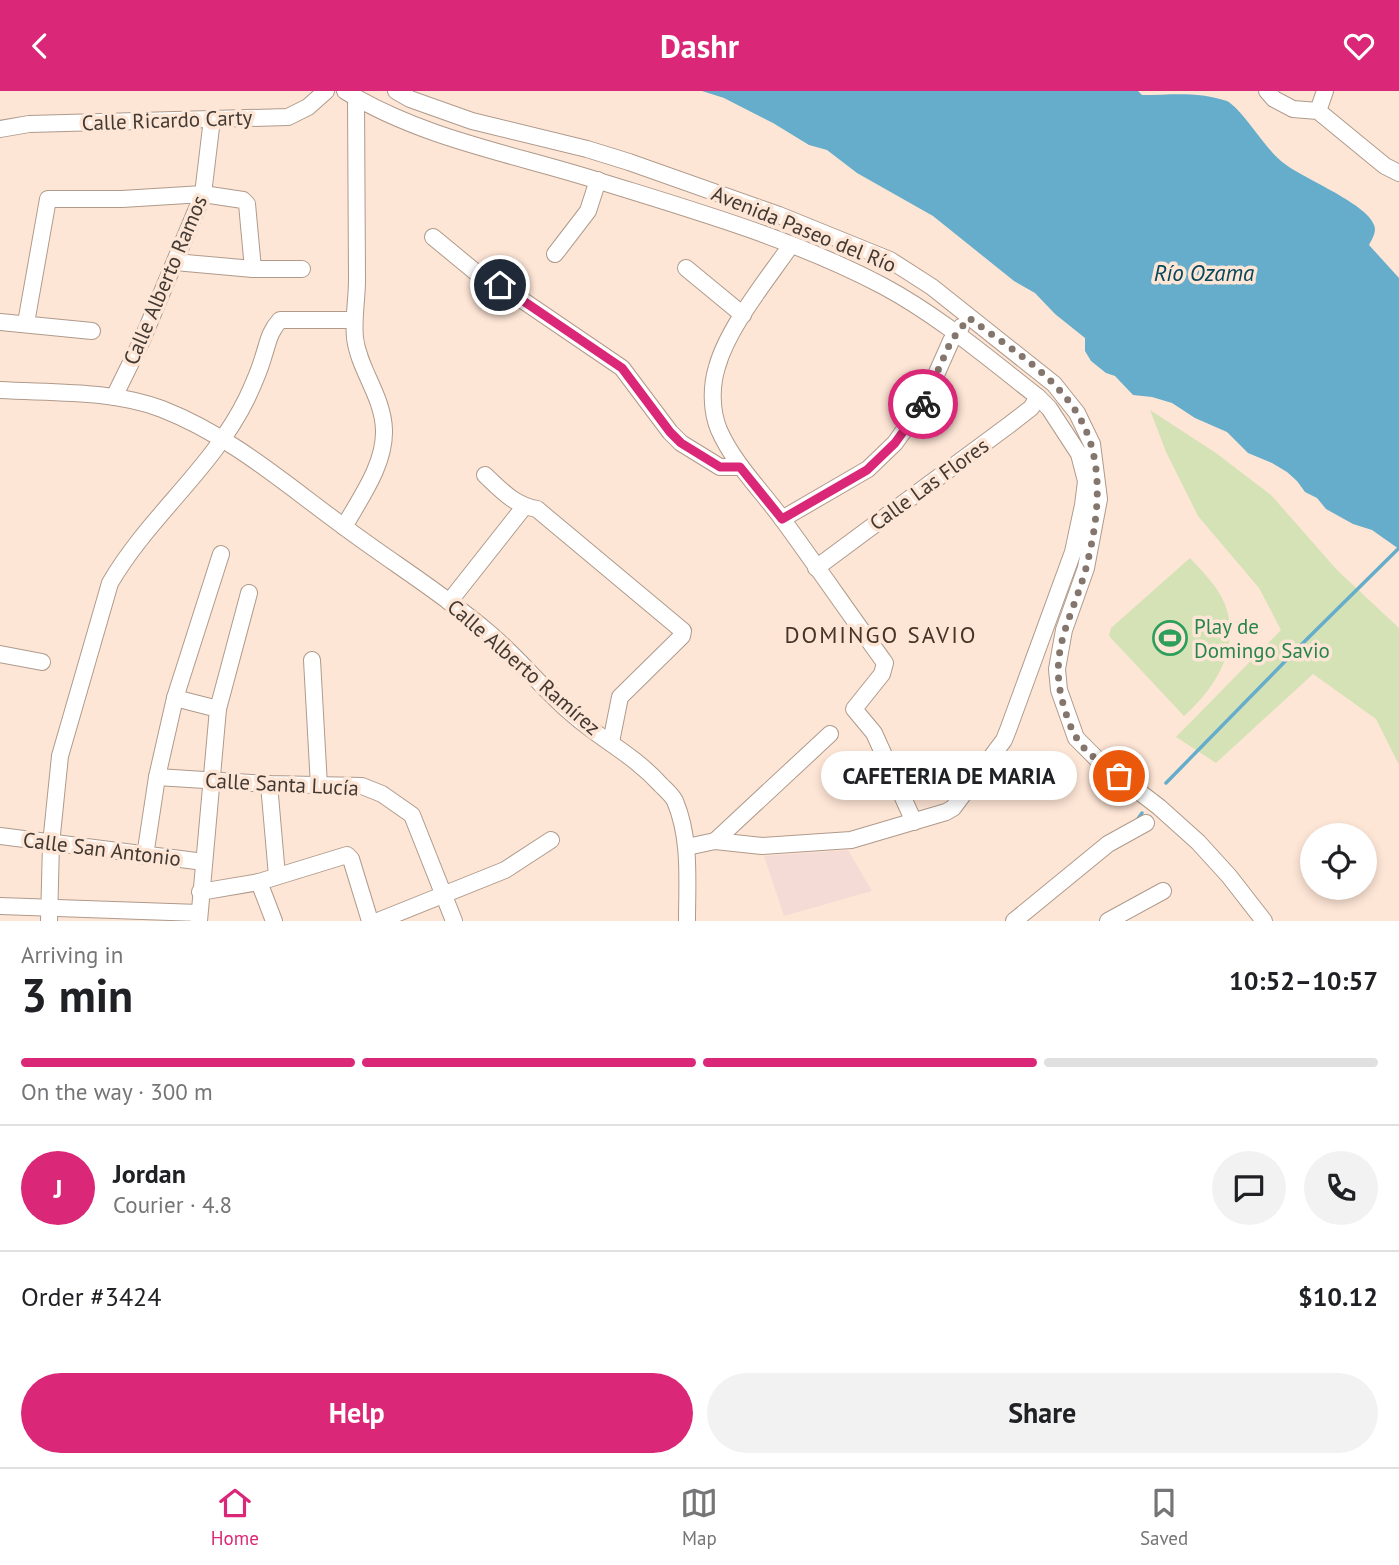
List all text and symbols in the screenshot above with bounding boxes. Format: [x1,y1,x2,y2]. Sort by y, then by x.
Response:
text: Dashr [660,25,739,67]
icon: back [21,27,59,65]
icon: heart [1340,27,1378,65]
street label: Calle Ricardo Carty [81,104,253,136]
street label: Avenida Paseo del Río [708,180,900,278]
street label: Calle Alberto Ramos [117,191,213,369]
pin [470,255,530,315]
water label: Río Ozama [1154,258,1254,287]
icon: home [481,266,519,304]
courier [888,369,958,439]
icon: bike [904,385,942,423]
street label: Calle Las Flores [864,432,994,536]
street label: Calle Alberto Ramírez [442,593,606,741]
place label: Play de Domingo Savio [1194,613,1330,664]
sports icon: Play de Domingo Savio [1151,619,1189,657]
district label: DOMINGO SAVIO [784,620,978,649]
pin [1089,746,1149,806]
callout: CAFETERIA DE MARIA [822,751,1077,801]
icon: bag [1100,757,1138,795]
text: CAFETERIA DE MARIA [843,761,1055,790]
street label: Calle Santa Lucía [204,766,360,802]
map controls [1300,823,1377,900]
button: locate [1300,823,1377,900]
street label: Calle San Antonio [22,826,182,872]
text: Arriving in [21,940,123,969]
text: 10:52–10:57 [1229,964,1378,997]
text: 3 min [21,965,133,1025]
text: On the way · 300 m [21,1077,213,1106]
button: chat [1212,1151,1286,1225]
button: phone [1304,1151,1378,1225]
text: Jordan [113,1157,186,1190]
text: J [54,1172,62,1205]
text: Courier · 4.8 [113,1190,232,1219]
text: Order #3424 [21,1280,161,1313]
text: $10.12 [1298,1280,1378,1313]
button: Help [21,1373,693,1453]
button: Share [707,1373,1378,1453]
tab: Home [211,1484,259,1550]
tab: Map [680,1484,718,1550]
tab: Saved [1140,1484,1188,1550]

